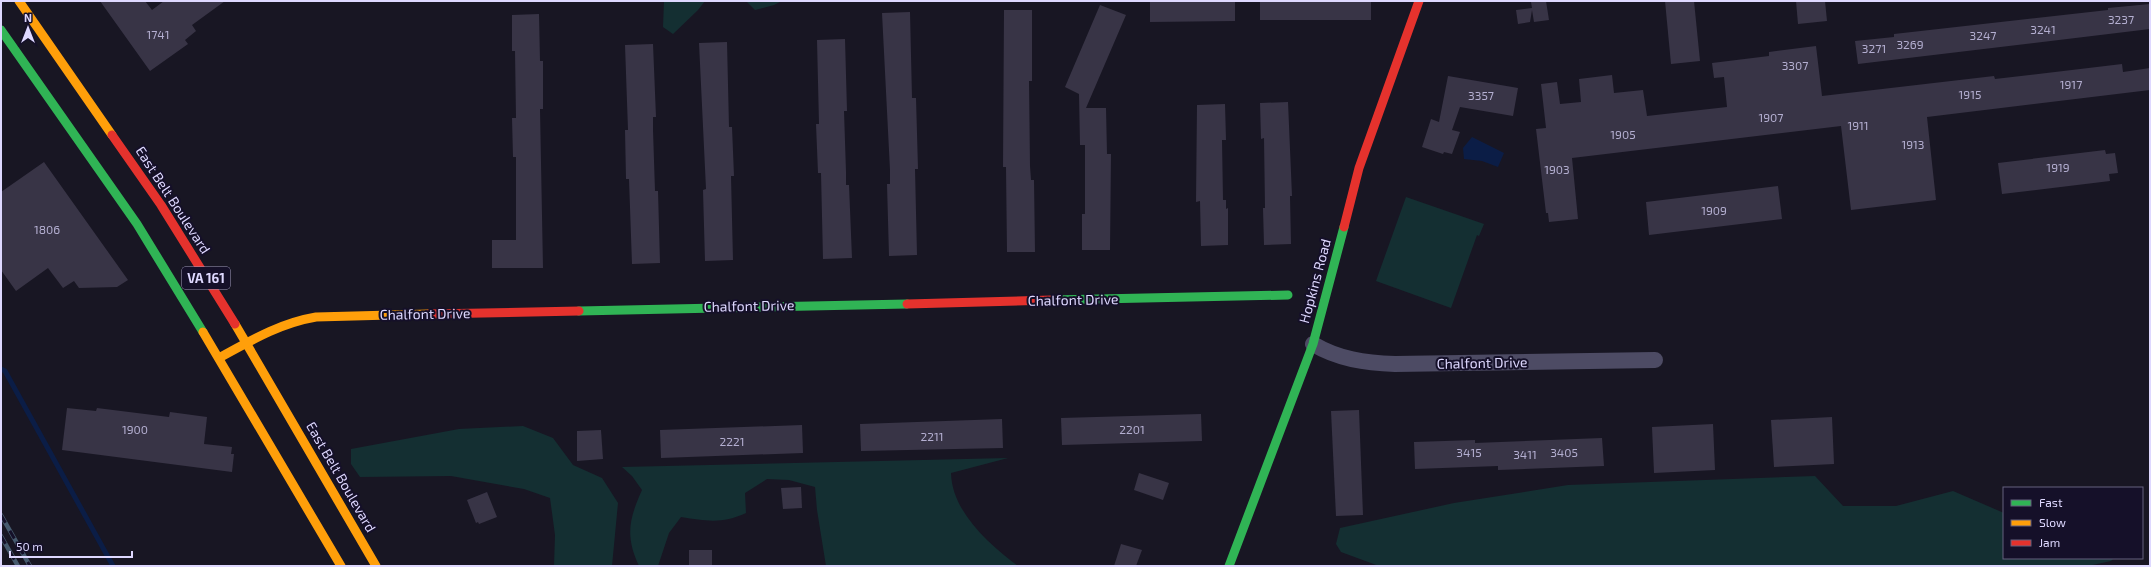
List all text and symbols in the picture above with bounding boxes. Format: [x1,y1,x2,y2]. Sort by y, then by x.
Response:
north arrow [8,8,48,48]
text: N [24,11,32,24]
house number: 3237 [2108,12,2134,26]
house number: 3241 [2030,22,2056,36]
house number: 1741 [146,27,170,41]
house number: 3247 [1970,28,1996,42]
house number: 3269 [1896,37,1924,51]
house number: 3271 [1862,41,1886,55]
house number: 3307 [1782,58,1808,72]
house number: 1917 [2060,77,2082,91]
house number: 1915 [1959,87,1981,101]
house number: 3357 [1468,88,1494,102]
house number: 1907 [1758,110,1784,124]
house number: 1911 [1847,118,1869,132]
house number: 1905 [1610,127,1636,141]
house number: 1913 [1901,137,1925,151]
street label: East Belt Boulevard [132,143,214,257]
house number: 1919 [2046,160,2070,174]
house number: 1903 [1544,162,1570,176]
house number: 1909 [1701,203,1727,217]
house number: 1806 [34,222,60,236]
street label: Hopkins Road [1295,237,1334,325]
road number: VA 161 [182,267,230,289]
street label: Chalfont Drive [1027,290,1119,309]
street label: Chalfont Drive [703,296,795,315]
street label: Chalfont Drive [379,304,471,323]
street label: Chalfont Drive [1436,353,1528,372]
street label: East Belt Boulevard [303,419,380,535]
house number: 1900 [122,422,148,436]
house number: 2201 [1119,422,1145,436]
house number: 2211 [920,429,944,443]
house number: 2221 [719,434,745,448]
house number: 3415 [1456,445,1482,459]
house number: 3405 [1550,445,1578,459]
house number: 3411 [1513,447,1537,461]
legend [2003,487,2143,559]
text: Fast [2039,495,2063,509]
text: Slow [2039,515,2066,529]
scale bar [10,533,132,559]
text: Jam [2039,535,2060,549]
text: 50 m [16,539,43,553]

